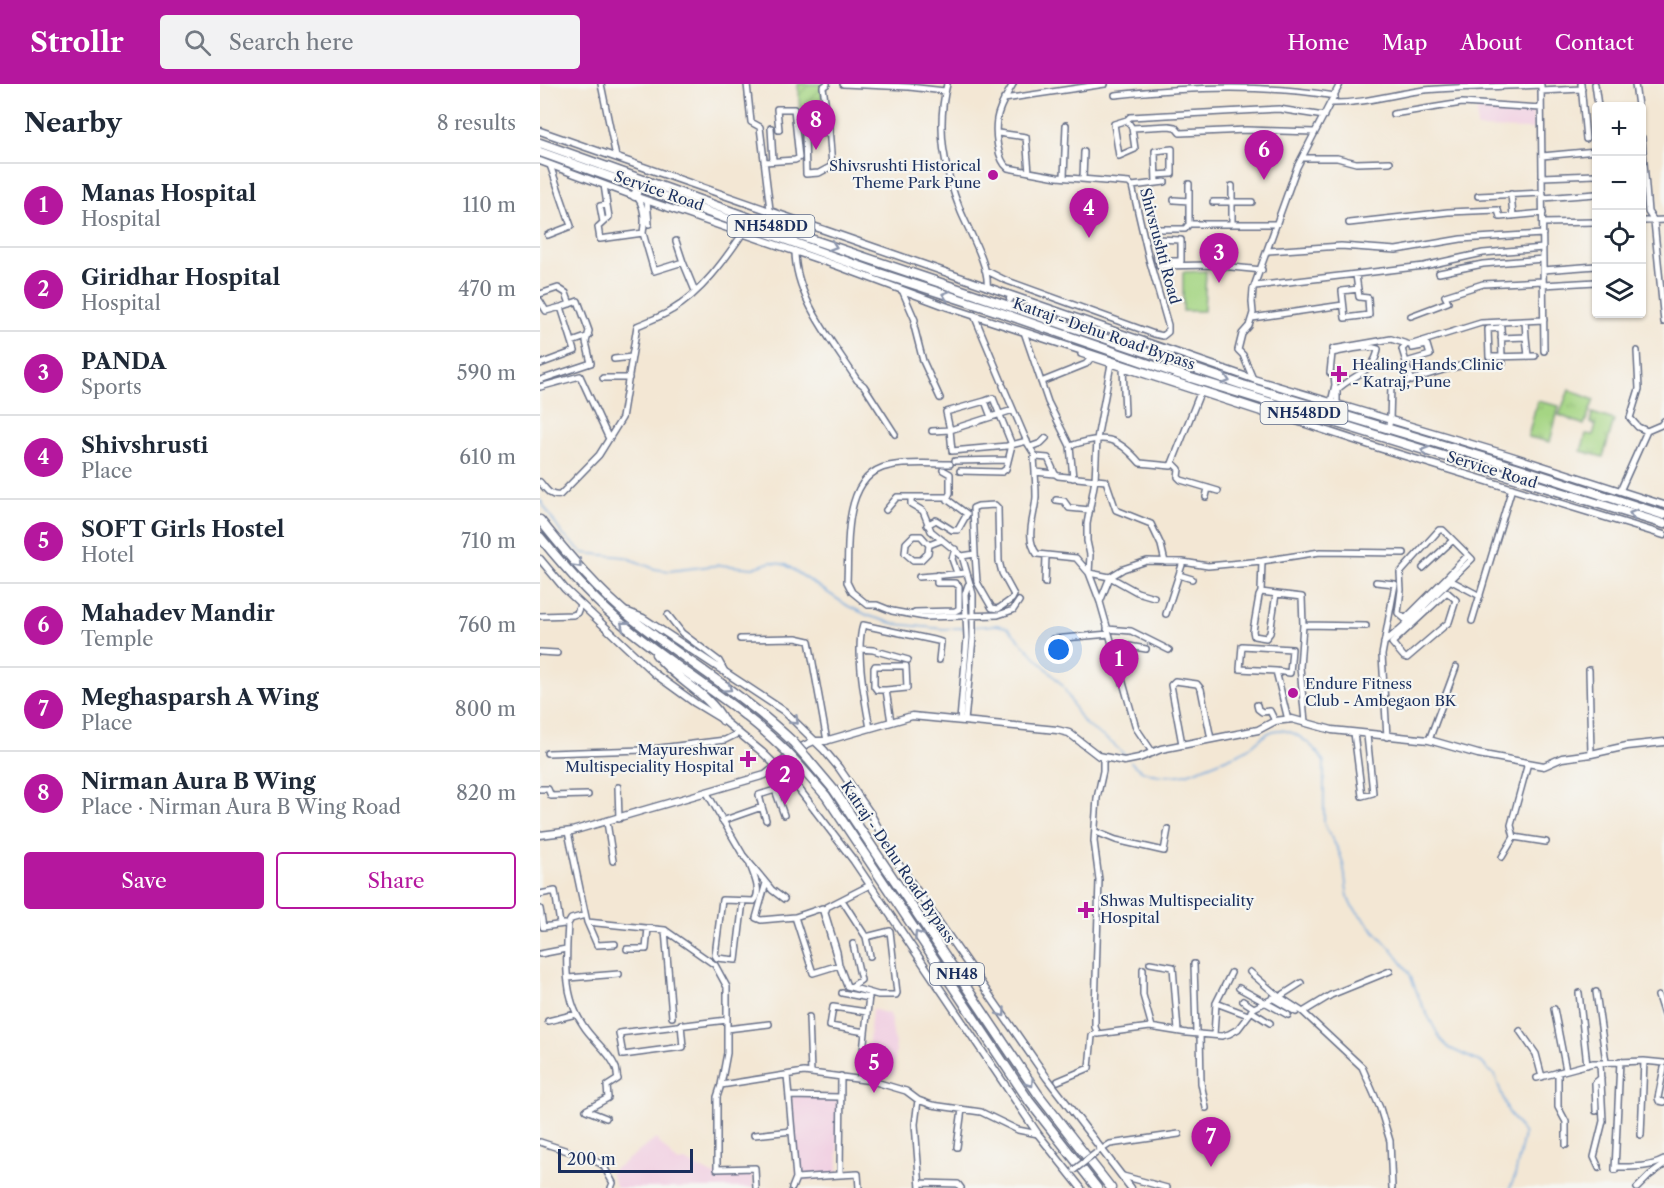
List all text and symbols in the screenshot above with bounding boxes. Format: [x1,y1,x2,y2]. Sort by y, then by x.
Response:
search box [160,15,580,69]
text: Strollr [30,25,124,59]
icon: search [181,26,214,59]
text: Search here [229,29,353,56]
text: Home [1288,30,1349,55]
text: Map [1382,30,1427,55]
text: About [1460,30,1522,55]
text: Contact [1555,30,1634,55]
pin: 8 [796,100,836,150]
map controls [1592,102,1646,318]
button: + [1592,102,1646,156]
text: Nearby [24,107,122,139]
text: 8 results [437,111,516,135]
pin: 6 [1244,130,1284,180]
place label: Shivsrushti Historical Theme Park Pune [829,156,982,192]
button: − [1592,156,1646,210]
street label: Service Road [612,166,707,215]
marker: Shivsrushti Historical Theme Park Pune [986,168,1000,182]
text: Manas Hospital [81,180,256,207]
street label: Shivsrushti Road [1136,186,1185,306]
pin: 4 [1070,188,1108,238]
text: 1 [39,193,48,217]
text: 110 m [463,193,516,217]
text: Hospital [81,207,161,231]
button: locate [1592,210,1646,264]
road number: NH548DD [728,215,814,237]
pin: 3 [1200,234,1238,283]
one-way arrow [827,239,838,252]
text: Giridhar Hospital [81,264,280,291]
button: layers [1592,264,1646,318]
text: 2 [38,277,49,301]
text: 470 m [458,277,516,301]
one-way arrow [941,289,952,302]
text: Hospital [81,291,161,315]
street label: Katraj - Dehu Road Bypass [1011,293,1198,374]
text: PANDA [81,348,166,375]
place label: Healing Hands Clinic - Katraj, Pune [1352,355,1503,391]
text: 3 [38,361,49,385]
text: 590 m [457,361,516,385]
marker: Healing Hands Clinic - Katraj, Pune [1330,365,1348,383]
one-way arrow [1221,372,1231,385]
text: Sports [81,375,142,399]
road number: NH548DD [1260,402,1347,424]
text: Shivshrusti [81,432,208,459]
text: 4 [38,445,49,469]
text: 610 m [459,445,516,469]
one-way arrow [1420,445,1431,458]
street label: Service Road [1445,447,1540,492]
text: Place [81,459,132,483]
one-way arrow [1628,509,1639,522]
text: SOFT Girls Hostel [81,516,285,543]
text: 5 [38,529,49,553]
text: 710 m [461,529,516,553]
text: Hotel [81,543,134,567]
one-way arrow [571,558,582,568]
text: Mahadev Mandir [81,600,275,627]
text: 6 [38,613,49,637]
text: 760 m [458,613,516,637]
one-way arrow [620,621,631,632]
text: Temple [81,627,153,651]
your location [1044,635,1073,664]
pin: 1 [1100,640,1138,689]
place label: Endure Fitness Club - Ambegaon BK [1305,674,1458,710]
one-way arrow [721,681,732,692]
text: Meghasparsh A Wing [81,684,319,711]
marker: Endure Fitness Club - Ambegaon BK [1286,686,1300,700]
text: 7 [38,697,49,721]
text: 800 m [455,697,516,721]
text: Place [81,711,132,735]
one-way arrow [788,714,798,725]
place label: Mayureshwar Multispeciality Hospital [565,740,735,776]
marker: Mayureshwar Multispeciality Hospital [739,750,757,768]
pin: 2 [766,756,804,805]
text: Nirman Aura B Wing [81,768,316,795]
street label: Katraj - Dehu Road Bypass [837,777,960,946]
text: 8 [37,781,50,805]
text: 820 m [456,781,516,805]
text: Place · Nirman Aura B Wing Road [81,795,401,819]
button: Save [24,852,264,909]
button: Share [276,852,516,909]
place label: Shwas Multispeciality Hospital [1100,891,1255,927]
marker: Shwas Multispeciality Hospital [1077,901,1095,919]
one-way arrow [914,930,925,941]
road number: NH48 [930,963,984,985]
one-way arrow [995,1006,1006,1017]
pin: 5 [854,1044,894,1093]
one-way arrow [1023,1076,1034,1087]
pin: 7 [1192,1118,1230,1167]
scale bar [558,1146,693,1174]
text: 200 m [567,1149,616,1169]

